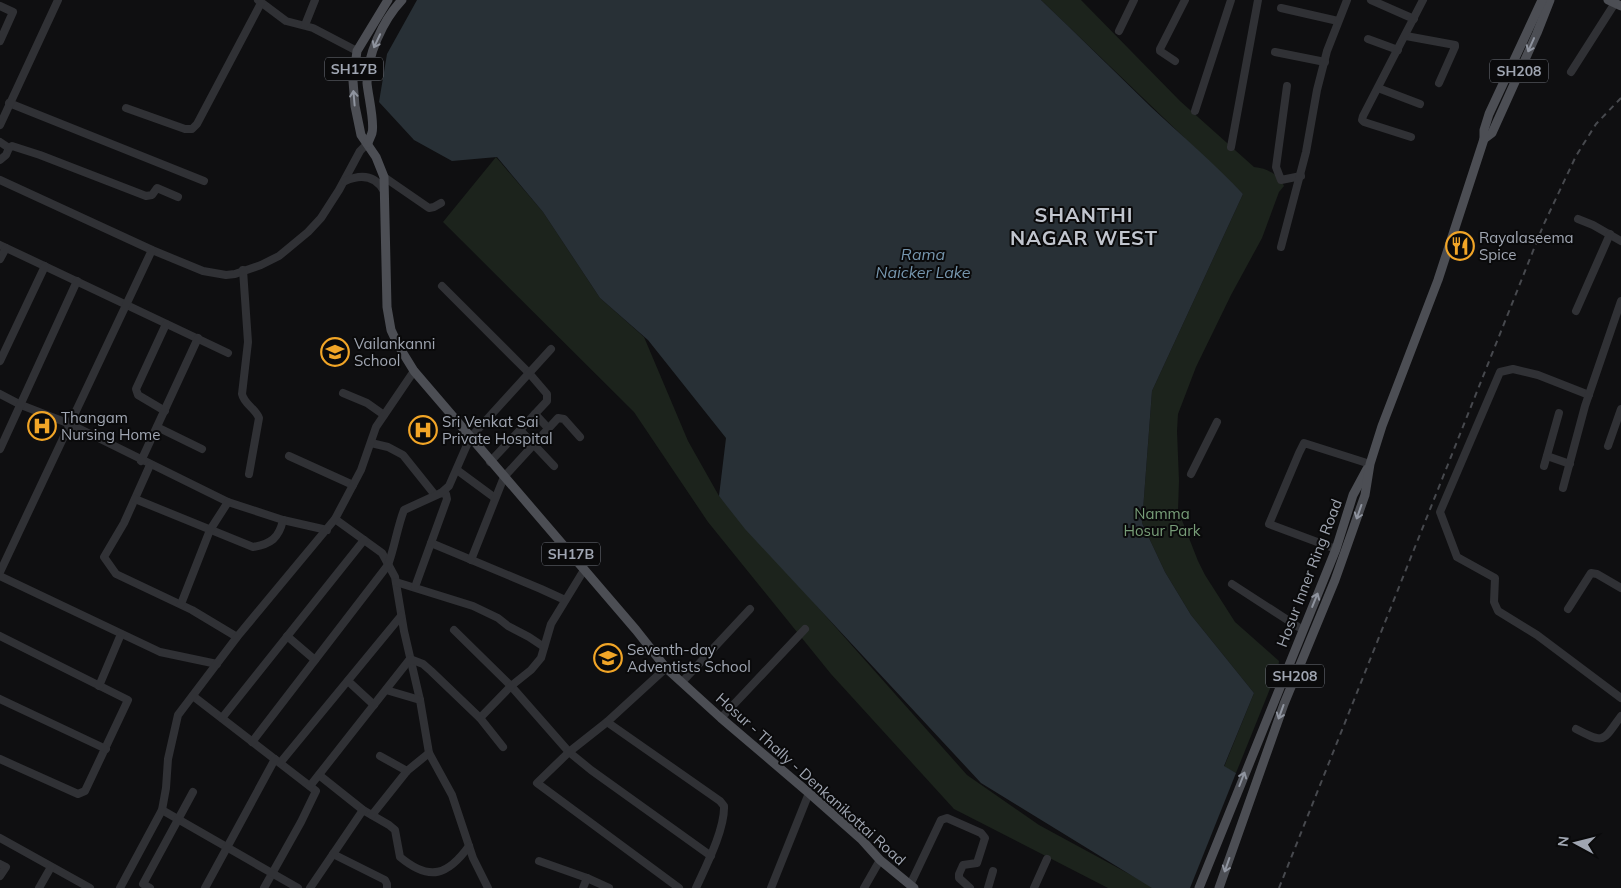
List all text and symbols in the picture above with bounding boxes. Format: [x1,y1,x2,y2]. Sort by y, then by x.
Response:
one-way arrow [372,33,381,48]
one-way arrow [1526,37,1536,52]
road number: SH17B [325,58,383,80]
road number: SH208 [1490,59,1548,82]
one-way arrow [350,90,359,106]
district label: SHANTHI NAGAR WEST [1010,202,1158,250]
place label: Rayalaseema Spice [1479,228,1574,264]
restaurant icon: Rayalaseema Spice [1445,231,1475,261]
water label: Rama Naicker Lake [875,244,971,282]
place label: Vailankanni School [354,334,435,370]
school or university icon: Vailankanni School [320,337,350,367]
place label: Thangam Nursing Home [61,408,160,444]
hospital icon: Thangam Nursing Home [27,411,57,441]
place label: Sri Venkat Sai Private Hospital [442,412,553,448]
hospital icon: Sri Venkat Sai Private Hospital [408,415,438,445]
street label: Hosur Inner Ring Road [1272,496,1346,650]
one-way arrow [1354,503,1363,519]
park label: Namma Hosur Park [1123,504,1201,540]
road number: SH17B [542,542,600,566]
one-way arrow [1311,593,1320,608]
place label: Seventh-day Adventists School [627,640,751,676]
school or university icon: Seventh-day Adventists School [593,643,623,673]
road number: SH208 [1266,664,1324,688]
street label: Hosur - Thally - Denkanikottai Road [712,689,910,869]
one-way arrow [1276,704,1285,719]
one-way arrow [1238,772,1247,787]
north arrow [1551,818,1601,868]
text: N [1554,835,1573,848]
one-way arrow [1221,857,1231,873]

